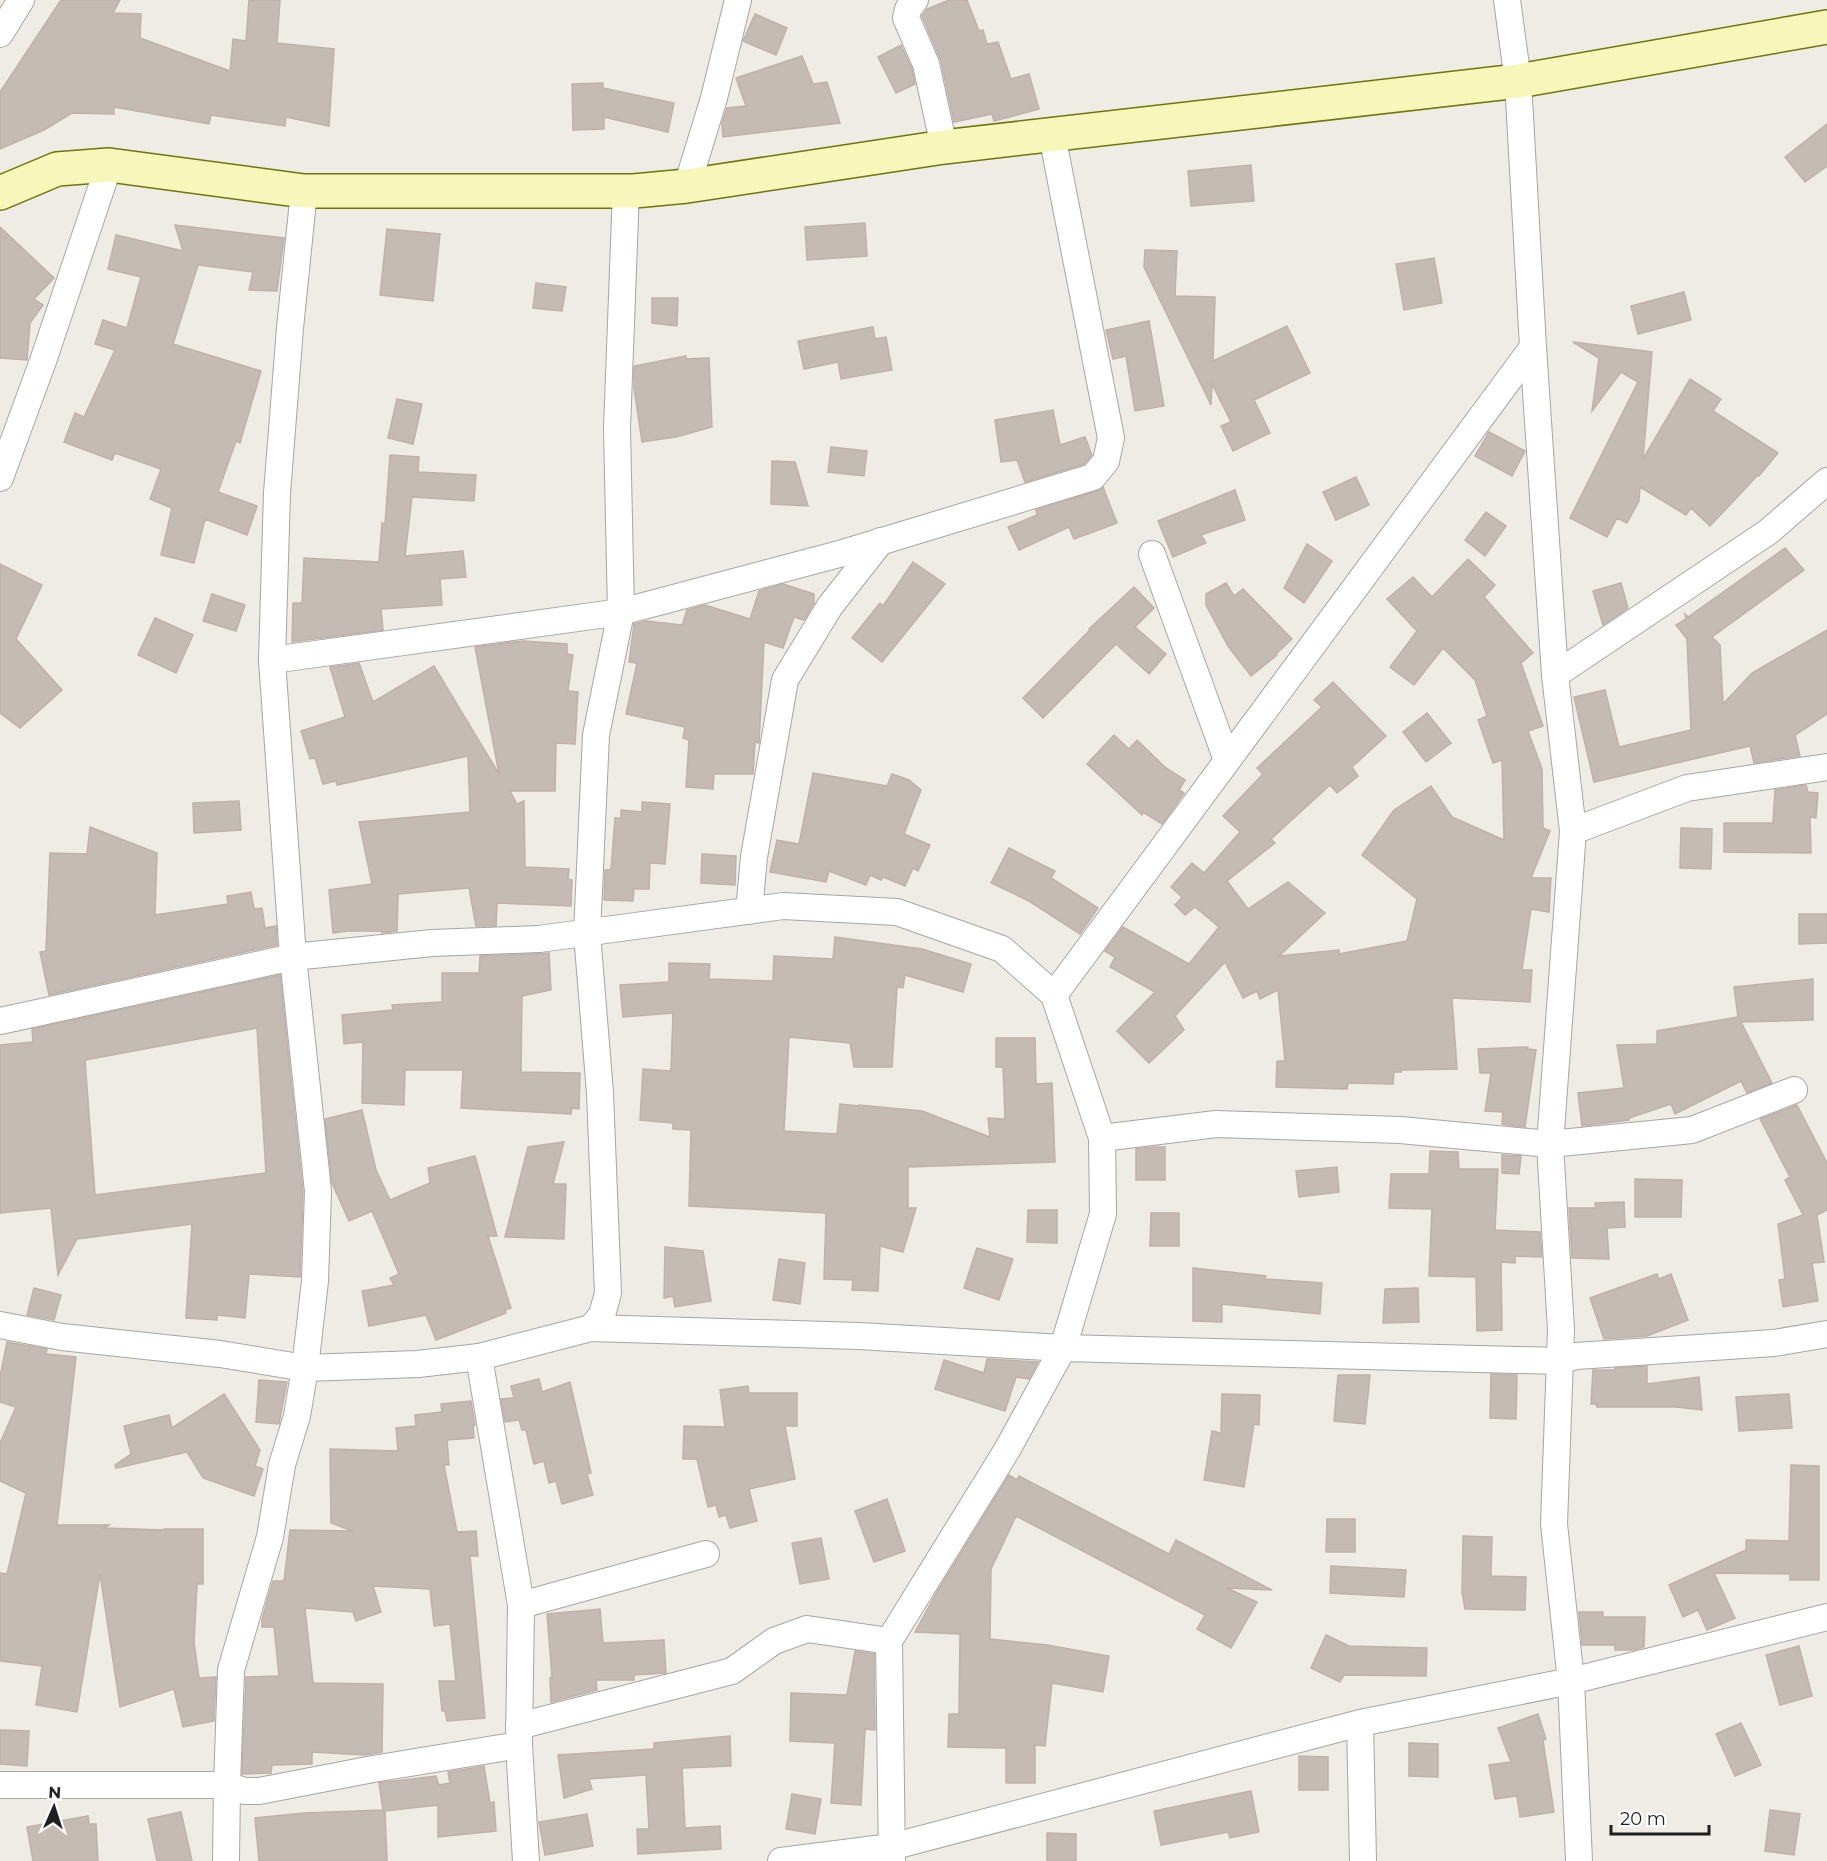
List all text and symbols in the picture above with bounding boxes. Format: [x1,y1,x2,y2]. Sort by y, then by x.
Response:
north arrow [24,1777,84,1837]
text: N [48,1783,62,1802]
scale bar [1611,1798,1708,1836]
text: 20 m [1620,1808,1666,1830]

